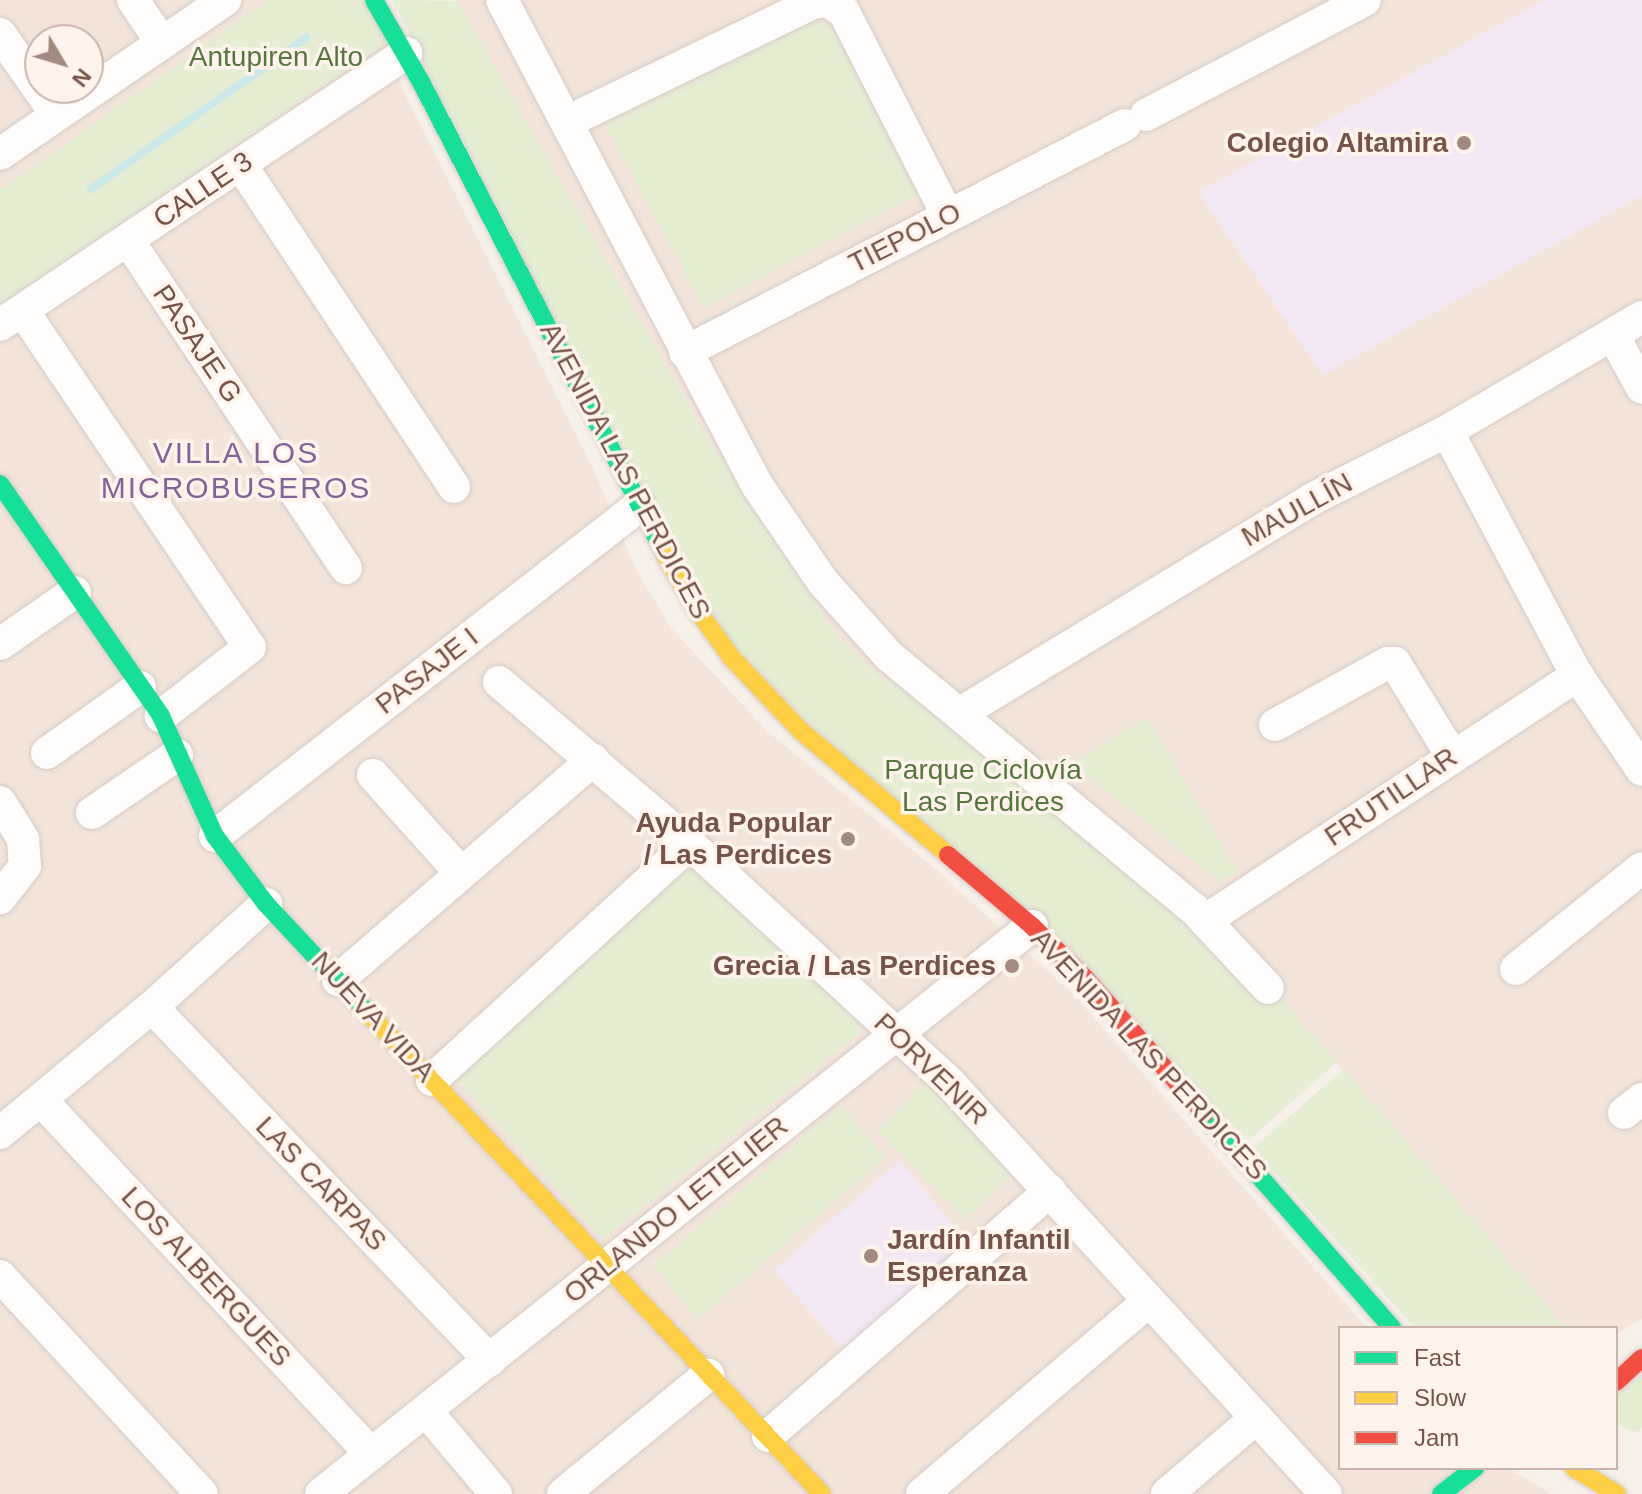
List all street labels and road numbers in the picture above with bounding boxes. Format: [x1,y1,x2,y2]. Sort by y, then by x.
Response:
street label: CALLE 3 [147,145,259,235]
street label: TIEPOLO [843,195,967,281]
street label: PASAJE G [145,279,249,409]
street label: AVENIDA LAS PERDICES [532,316,718,626]
street label: MAULLÍN [1236,466,1358,554]
street label: PASAJE I [369,621,485,721]
street label: FRUTILLAR [1318,740,1464,854]
street label: AVENIDA LAS PERDICES [1023,922,1275,1188]
street label: NUEVA VIDA [304,944,442,1090]
street label: PORVENIR [867,1006,995,1132]
street label: ORLANDO LETELIER [557,1109,795,1311]
street label: LAS CARPAS [249,1110,393,1258]
street label: LOS ALBERGUES [114,1180,298,1374]

